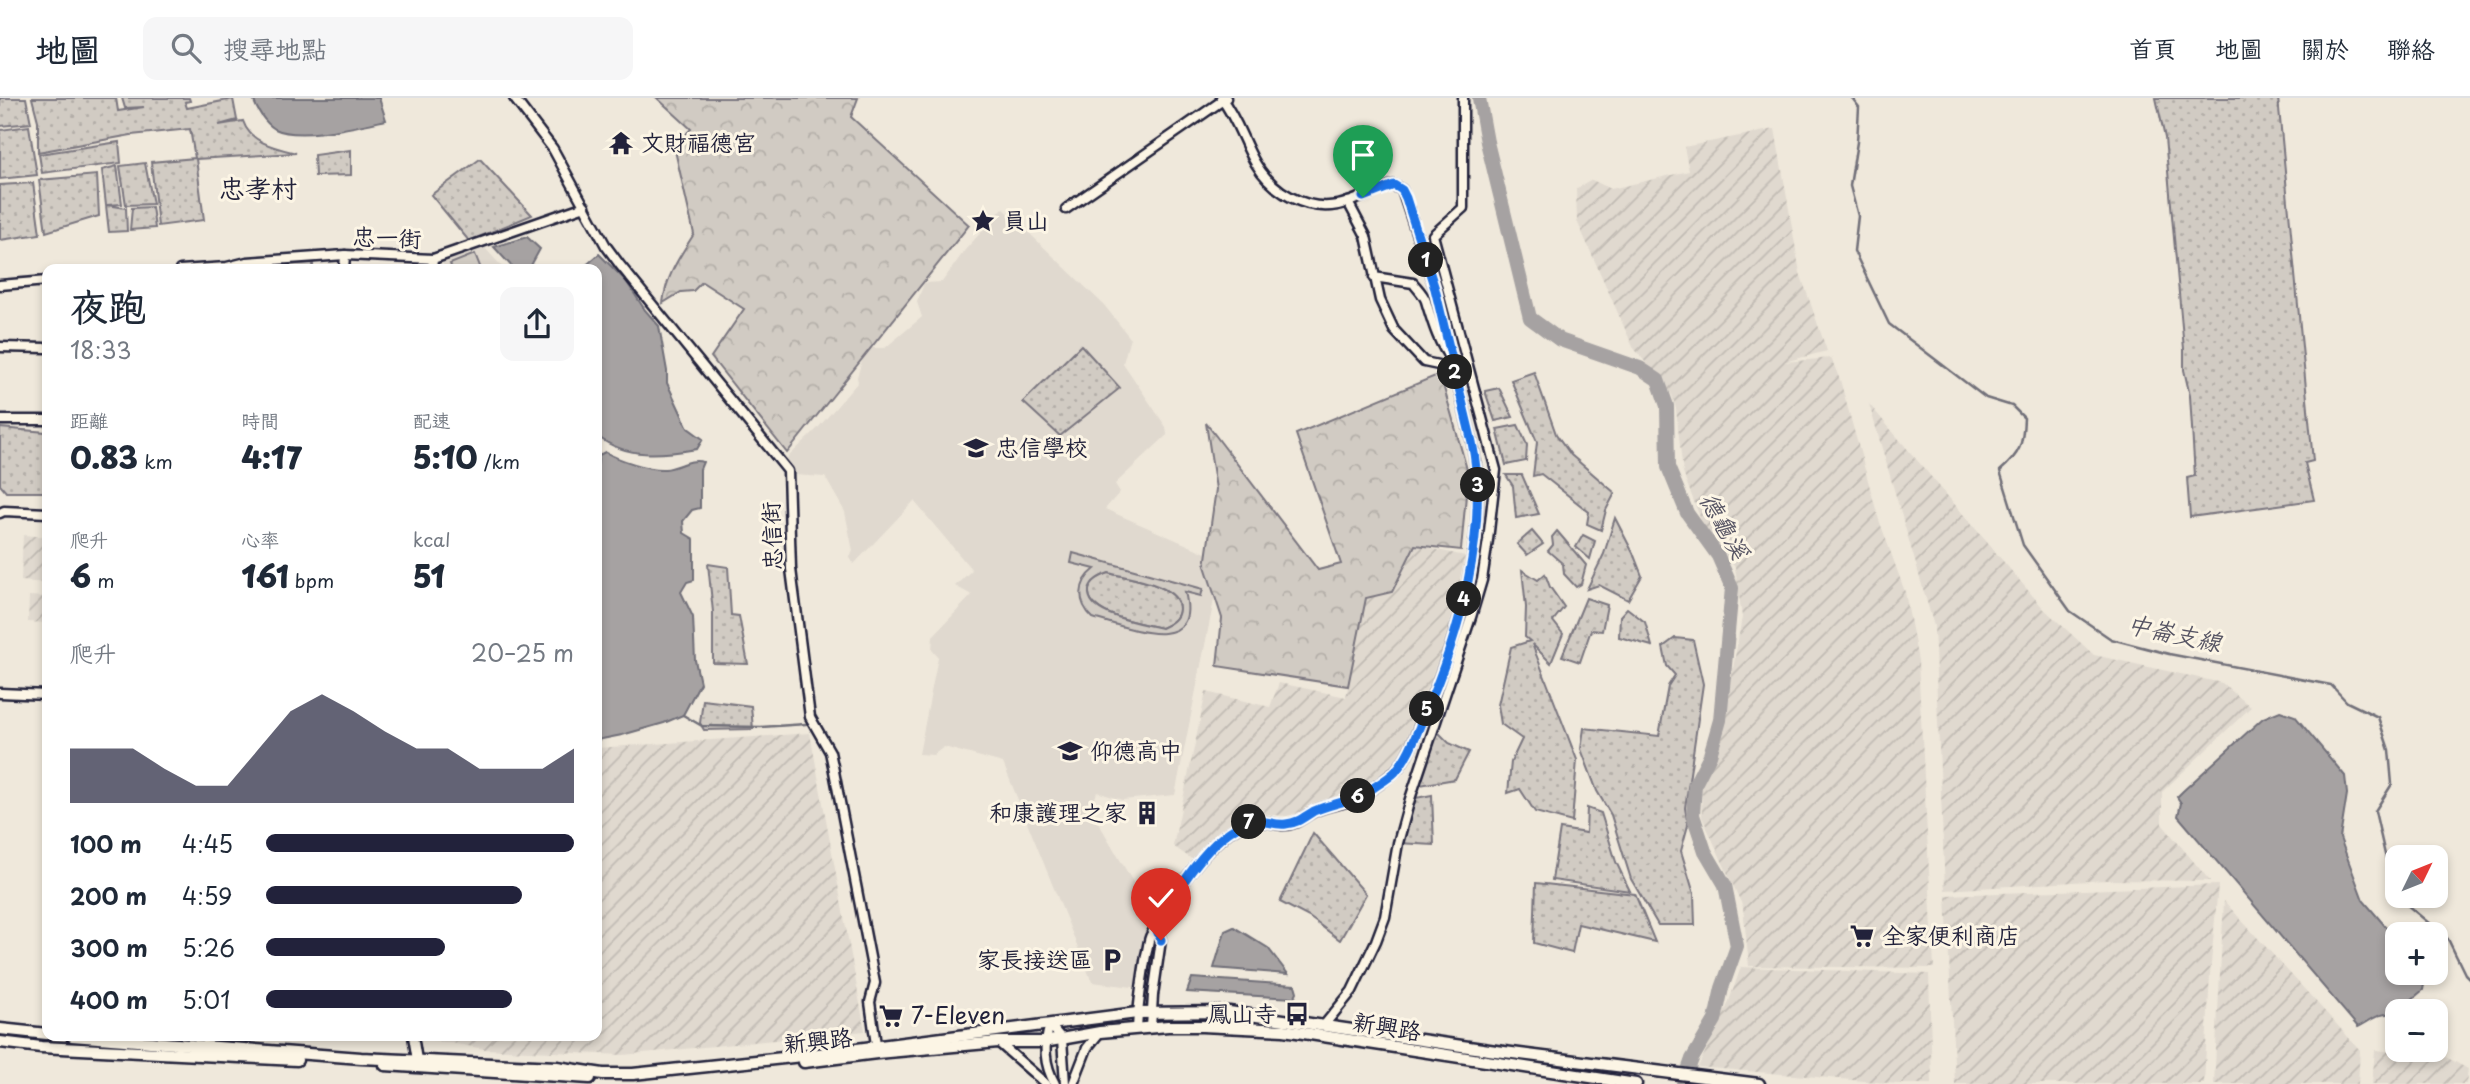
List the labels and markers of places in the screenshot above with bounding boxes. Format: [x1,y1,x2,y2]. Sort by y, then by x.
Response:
place label: 文財福德宮 [641,124,756,159]
pin [1333,125,1393,197]
temple icon: 文財福德宮 [607,129,635,157]
place label: 員山 [1003,202,1049,237]
place icon: 員山 [969,207,997,235]
pin: 1 [1408,242,1444,278]
pin: 2 [1438,354,1472,390]
place label: 忠信學校 [996,429,1088,464]
school or university icon: 忠信學校 [962,434,990,462]
pin: 3 [1460,468,1496,502]
pin: 4 [1446,582,1482,616]
pin: 5 [1410,692,1444,726]
place label: 仰德高中 [1090,732,1182,767]
school or university icon: 仰德高中 [1056,737,1084,765]
pin: 6 [1340,778,1376,814]
place label: 和康護理之家 [989,794,1127,829]
building icon: 和康護理之家 [1133,799,1161,827]
pin: 7 [1232,804,1266,840]
pin [1131,868,1191,940]
place label: 全家便利商店 [1882,917,2020,952]
supermarket icon: 全家便利商店 [1848,922,1876,950]
place label: 家長接送區 [977,941,1092,976]
parking icon: 家長接送區 [1098,946,1126,974]
place label: 鳳山寺 [1208,995,1277,1030]
place label: 7-Eleven [911,997,1005,1032]
bus stop icon: 鳳山寺 [1283,1000,1311,1028]
supermarket icon: 7-Eleven [877,1002,905,1030]

